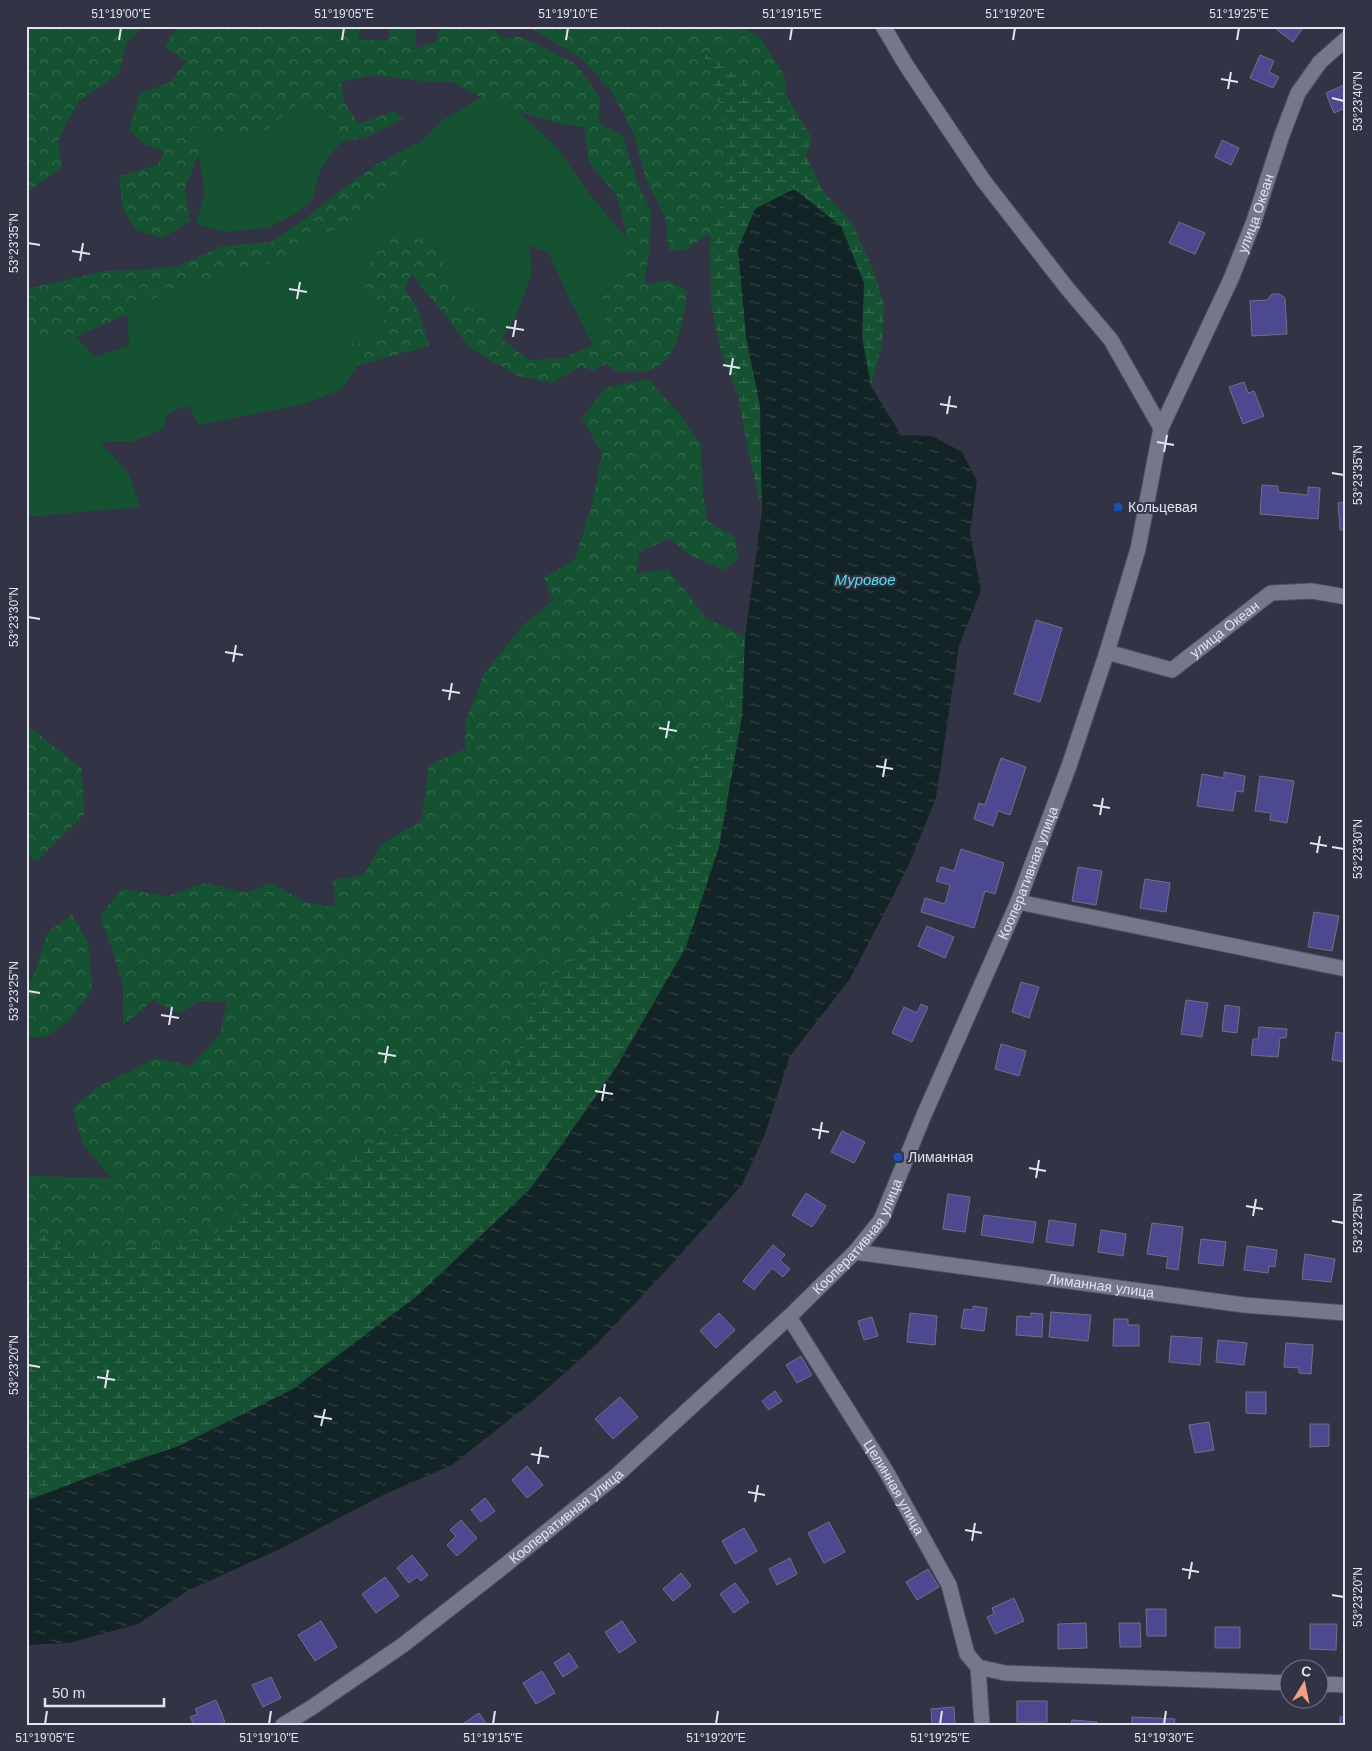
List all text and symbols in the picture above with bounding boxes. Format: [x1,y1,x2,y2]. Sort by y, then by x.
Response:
text: 51°19'00"E [91,7,151,21]
text: 51°19'05"E [314,7,374,21]
text: 51°19'10"E [538,7,598,21]
text: 51°19'15"E [762,7,822,21]
text: 51°19'20"E [985,7,1045,21]
text: 51°19'25"E [1209,7,1269,21]
text: 53°23'40"N [1351,71,1365,131]
street label: улица Океан [1234,172,1277,255]
text: 53°23'35"N [7,213,21,273]
text: 53°23'35"N [1351,445,1365,505]
place label: Кольцевая [1128,499,1197,515]
marker: Кольцевая [1112,501,1124,513]
water label: Муровое [834,571,896,588]
text: 53°23'30"N [7,587,21,647]
street label: улица Океан [1187,597,1262,661]
street label: Кооперативная улица [994,804,1061,942]
text: 53°23'30"N [1351,819,1365,879]
text: 53°23'25"N [7,961,21,1021]
place label: Лиманная [908,1149,973,1165]
marker: Лиманная [892,1151,904,1163]
street label: Кооперативная улица [809,1176,905,1297]
text: 53°23'25"N [1351,1193,1365,1253]
street label: Лиманная улица [1046,1270,1155,1301]
text: 53°23'20"N [7,1335,21,1395]
street label: Целинная улица [860,1437,928,1538]
street label: Кооперативная улица [506,1465,626,1567]
text: 53°23'20"N [1351,1567,1365,1627]
north arrow [1280,1658,1330,1708]
text: С [1300,1662,1313,1680]
scale bar [45,1676,164,1708]
text: 50 m [52,1684,85,1701]
text: 51°19'05"E [15,1731,75,1745]
text: 51°19'10"E [239,1731,299,1745]
text: 51°19'15"E [463,1731,523,1745]
text: 51°19'20"E [686,1731,746,1745]
text: 51°19'25"E [910,1731,970,1745]
text: 51°19'30"E [1134,1731,1194,1745]

